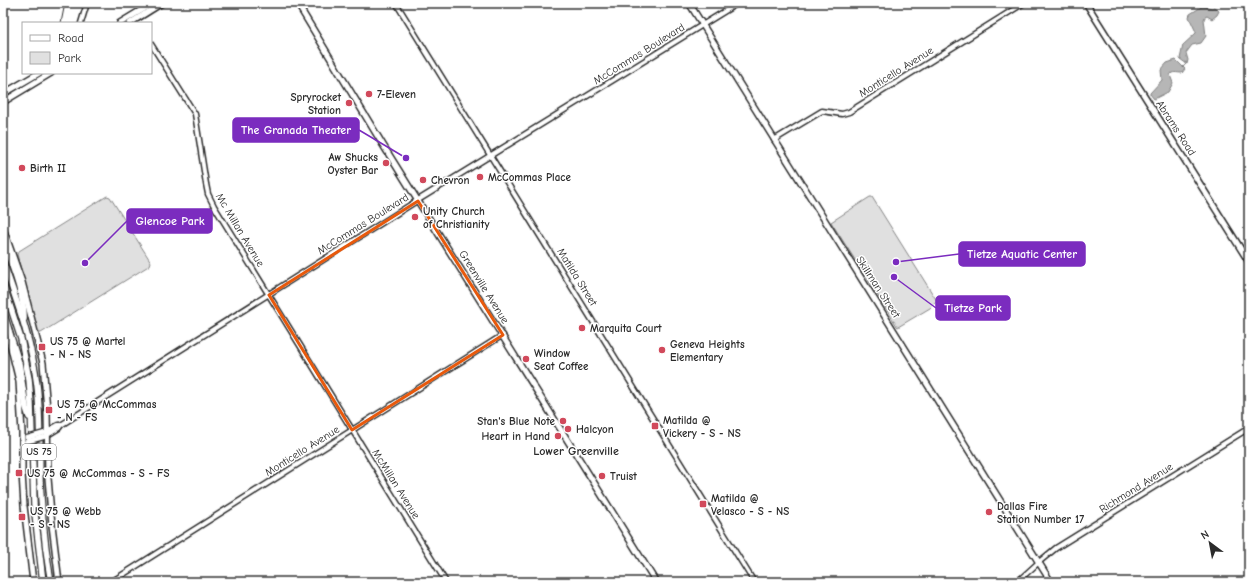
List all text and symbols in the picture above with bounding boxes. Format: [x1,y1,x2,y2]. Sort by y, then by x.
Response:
street label: McCommas Boulevard [591,20,687,87]
legend [22,22,152,74]
text: Road [58,31,84,45]
street label: Monticello Avenue [856,44,936,100]
text: Park [58,51,81,65]
place label: 7-Eleven [377,88,416,101]
marker: 7-Eleven [364,89,374,99]
place label: Spryrocket Station [290,91,341,117]
marker: Spryrocket Station [344,98,354,108]
street label: Abrams Road [1153,98,1199,158]
callout: The Granada Theater [233,118,359,142]
text: The Granada Theater [241,123,351,137]
place label: Aw Shucks Oyster Bar [327,151,379,177]
marker: Aw Shucks Oyster Bar [381,158,391,168]
place label: Birth II [30,162,67,175]
marker: Birth II [17,163,27,173]
place label: McCommas Place [488,171,571,184]
marker: McCommas Place [475,172,485,182]
place label: Chevron [431,174,469,187]
marker: Chevron [418,175,428,185]
street label: McCommas Boulevard [315,190,411,257]
street label: Mc Millan Avenue [213,191,267,270]
place label: Unity Church of Christianity [423,205,489,231]
callout: Glencoe Park [127,209,212,233]
marker: Unity Church of Christianity [410,212,420,222]
text: Glencoe Park [135,214,205,228]
callout: Tietze Aquatic Center [959,242,1085,266]
street label: Matilda Street [554,246,600,309]
text: Tietze Aquatic Center [967,247,1077,261]
street label: Greenville Avenue [456,248,512,326]
street label: Skillman Street [853,254,903,321]
callout: Tietze Park [936,296,1010,320]
text: Tietze Park [944,301,1002,315]
place label: Marquita Court [590,322,662,335]
marker: Marquita Court [577,323,587,333]
place label: US 75 @ Martel - N - NS [50,335,125,361]
place label: Geneva Heights Elementary [670,338,745,364]
marker: US 75 @ Martel - N - NS [37,342,47,352]
marker: Geneva Heights Elementary [657,345,667,355]
place label: Window Seat Coffee [534,347,589,373]
marker: Window Seat Coffee [521,354,531,364]
place label: US 75 @ McCommas - N - FS [57,398,157,424]
marker: US 75 @ McCommas - N - FS [44,405,54,415]
place label: Matilda @ Vickery - S - NS [663,414,741,440]
place label: Stan's Blue Note [477,415,556,428]
marker: Stan's Blue Note [558,416,568,426]
marker: Matilda @ Vickery - S - NS [650,421,660,431]
street label: Monticello Avenue [262,423,342,479]
place label: Halcyon [576,423,614,436]
marker: Halcyon [563,424,573,434]
place label: Heart in Hand [481,430,550,443]
marker: Heart in Hand [553,431,563,441]
road number: US 75 [22,444,56,460]
district label: Lower Greenville [533,444,619,458]
street label: McMillan Avenue [369,447,423,522]
street label: Richmond Avenue [1097,460,1176,516]
place label: US 75 @ McCommas - S - FS [27,467,169,480]
marker: US 75 @ McCommas - S - FS [14,468,24,478]
place label: Truist [610,470,637,483]
marker: Truist [597,471,607,481]
place label: Matilda @ Velasco - S - NS [711,492,789,518]
marker: Matilda @ Velasco - S - NS [698,499,708,509]
place label: Dallas Fire Station Number 17 [997,500,1084,526]
place label: US 75 @ Webb - S - NS [30,505,101,531]
marker: Dallas Fire Station Number 17 [984,507,994,517]
marker: US 75 @ Webb - S - NS [17,512,27,522]
north arrow [1190,523,1230,563]
text: N [1198,528,1211,542]

